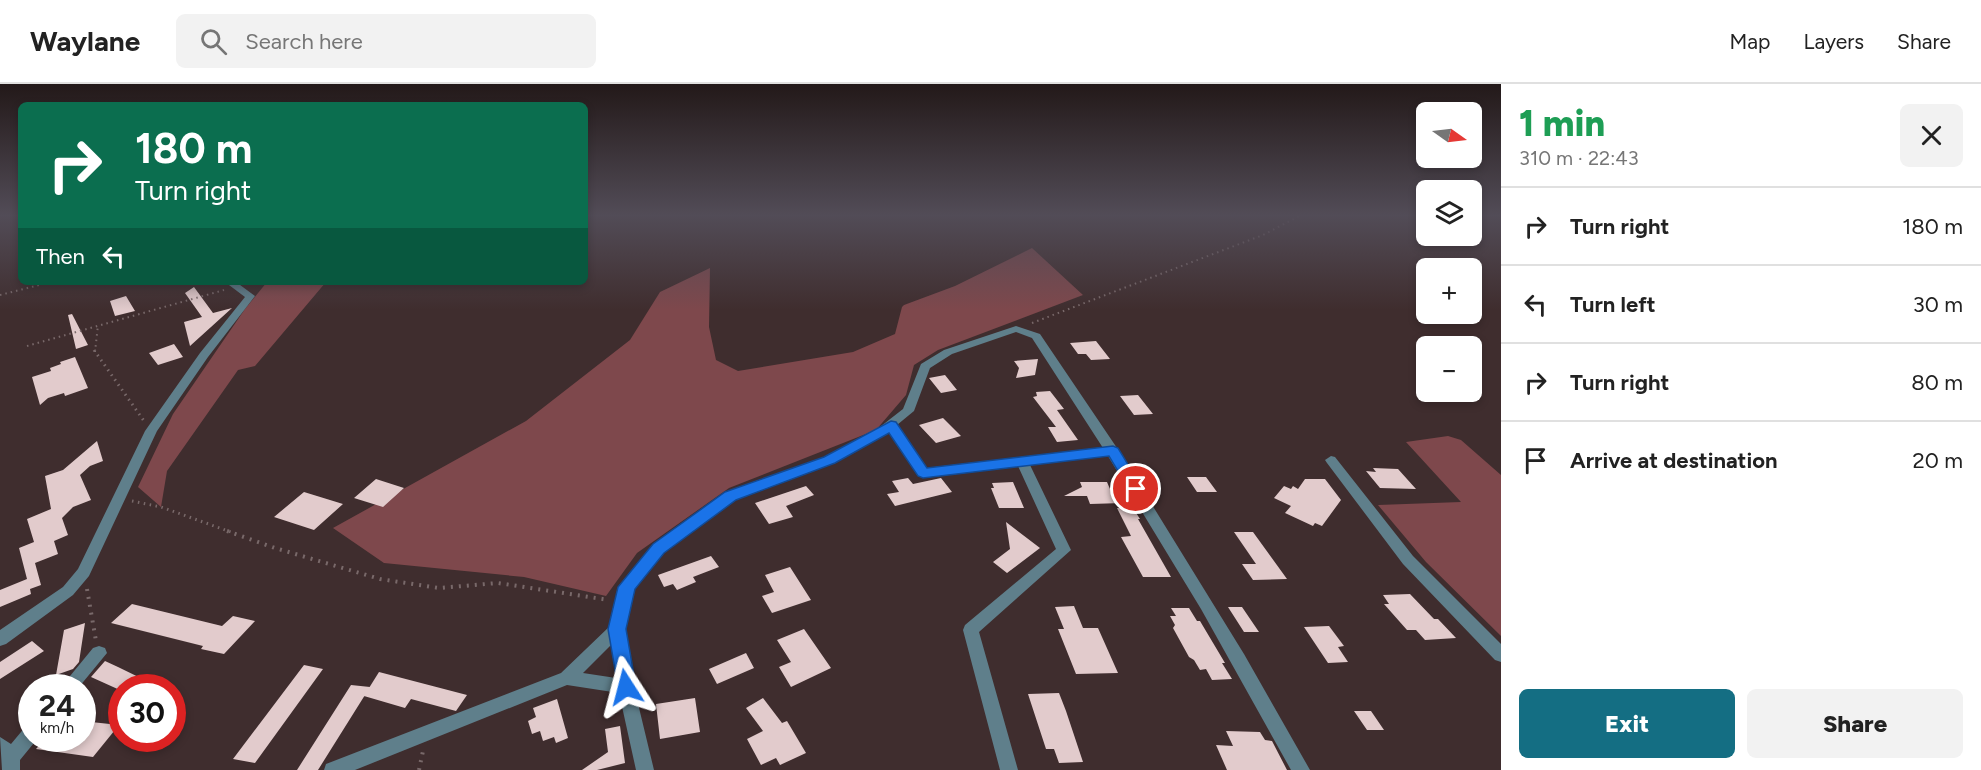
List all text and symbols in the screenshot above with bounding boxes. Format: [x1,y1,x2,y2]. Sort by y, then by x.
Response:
search box [176,14,596,68]
text: Waylane [30,24,140,58]
icon: search [197,25,230,58]
text: Search here [245,28,363,55]
text: Map [1730,29,1770,54]
text: Layers [1803,29,1864,54]
text: Share [1897,29,1951,54]
north arrow [1416,102,1482,168]
map controls [1416,102,1482,402]
text: 1 min [1519,102,1605,145]
button: close [1900,104,1963,167]
text: 180 m [135,123,252,174]
icon: right [36,126,114,204]
text: 310 m · 22:43 [1519,146,1639,170]
text: Turn right [135,174,251,207]
button: layers [1416,180,1482,246]
icon: right [1519,210,1552,243]
text: Turn right [1570,213,1669,240]
text: 180 m [1902,213,1963,240]
icon: left [97,240,130,273]
text: Then [36,243,85,270]
button: + [1416,258,1482,324]
icon: left [1519,288,1552,321]
text: Turn left [1570,291,1656,318]
text: 30 m [1913,291,1963,318]
button: − [1416,336,1482,402]
icon: right [1519,366,1552,399]
text: Turn right [1570,369,1669,396]
text: 80 m [1911,369,1963,396]
icon: arrive [1519,444,1552,477]
text: Arrive at destination [1570,447,1778,474]
text: 20 m [1912,447,1963,474]
pin [1110,463,1161,514]
icon: arrive [1119,472,1152,505]
position arrow [594,655,658,719]
speed limit sign: 30 [108,674,186,752]
text: 24 [39,687,75,724]
button: Exit [1519,689,1735,758]
button: Share [1747,689,1963,758]
text: km/h [40,719,74,737]

